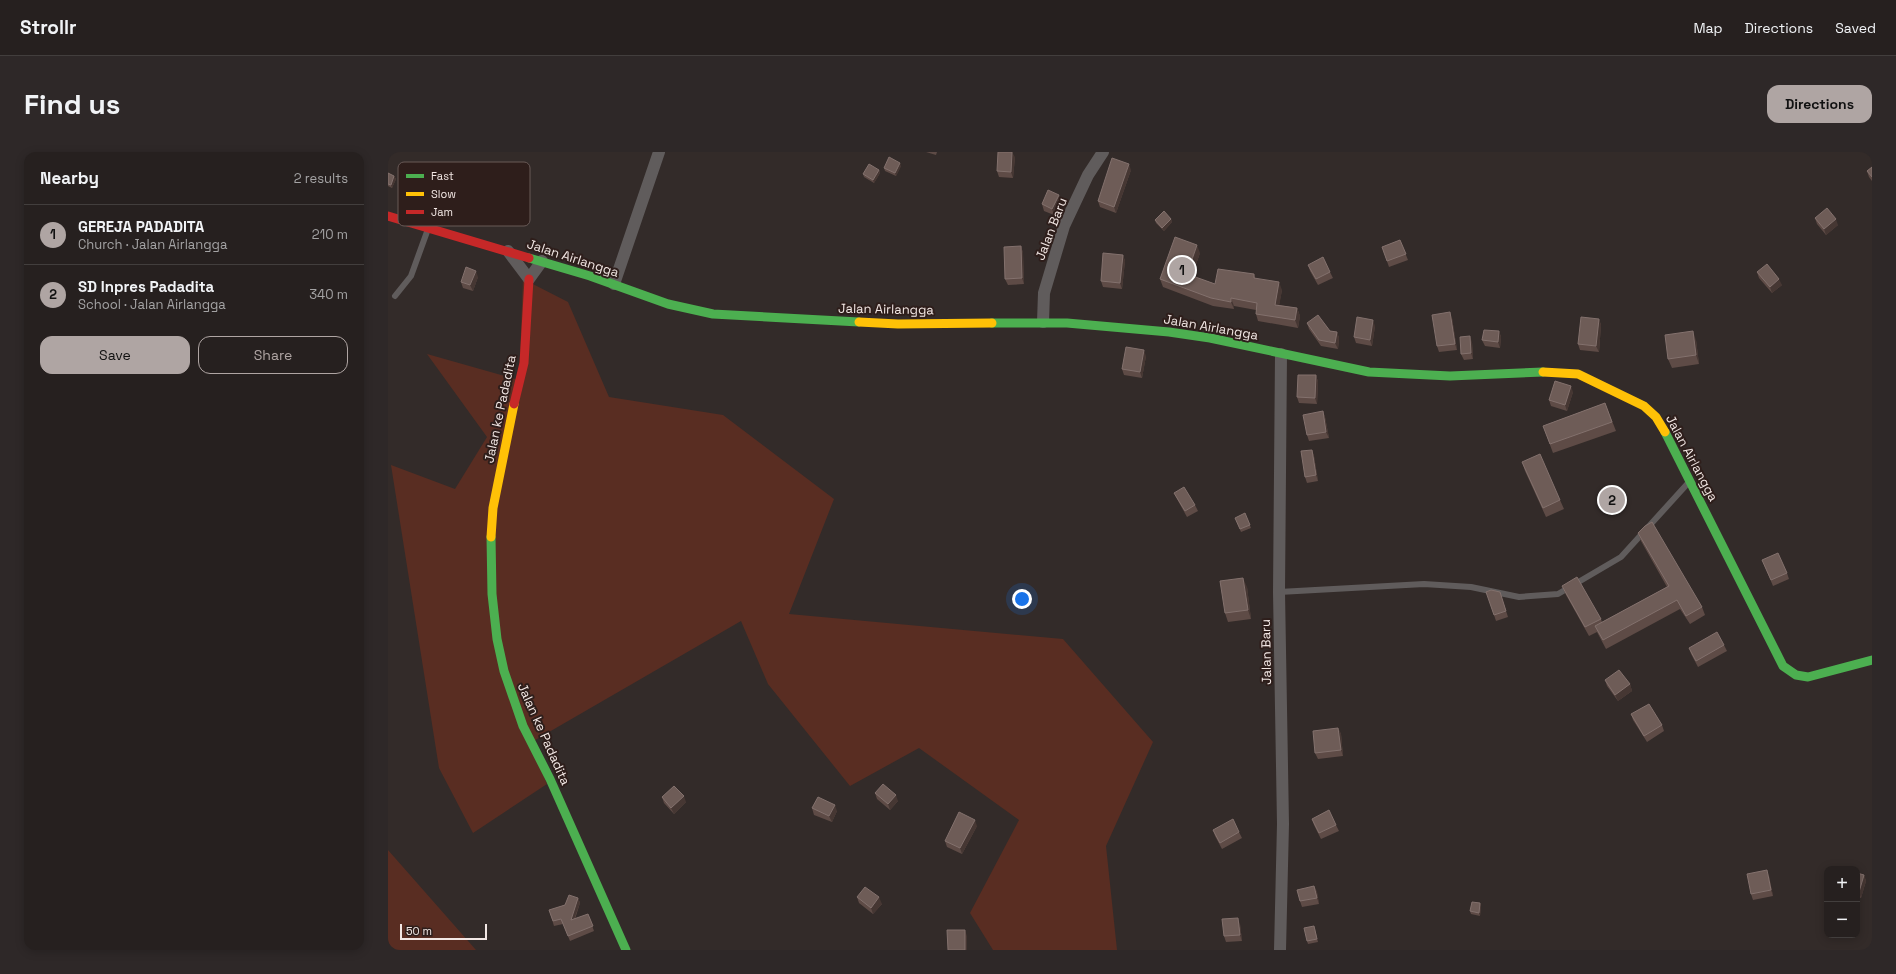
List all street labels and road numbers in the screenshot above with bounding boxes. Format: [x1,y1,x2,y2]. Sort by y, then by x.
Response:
street label: Jalan Baru [1031,195,1071,263]
street label: Jalan Airlangga [525,235,622,281]
street label: Jalan Airlangga [838,300,935,318]
street label: Jalan Airlangga [1162,310,1260,344]
street label: Jalan ke Padadita [480,353,520,465]
street label: Jalan Airlangga [1662,412,1722,505]
street label: Jalan Baru [1257,619,1275,685]
street label: Jalan ke Padadita [514,680,574,788]

